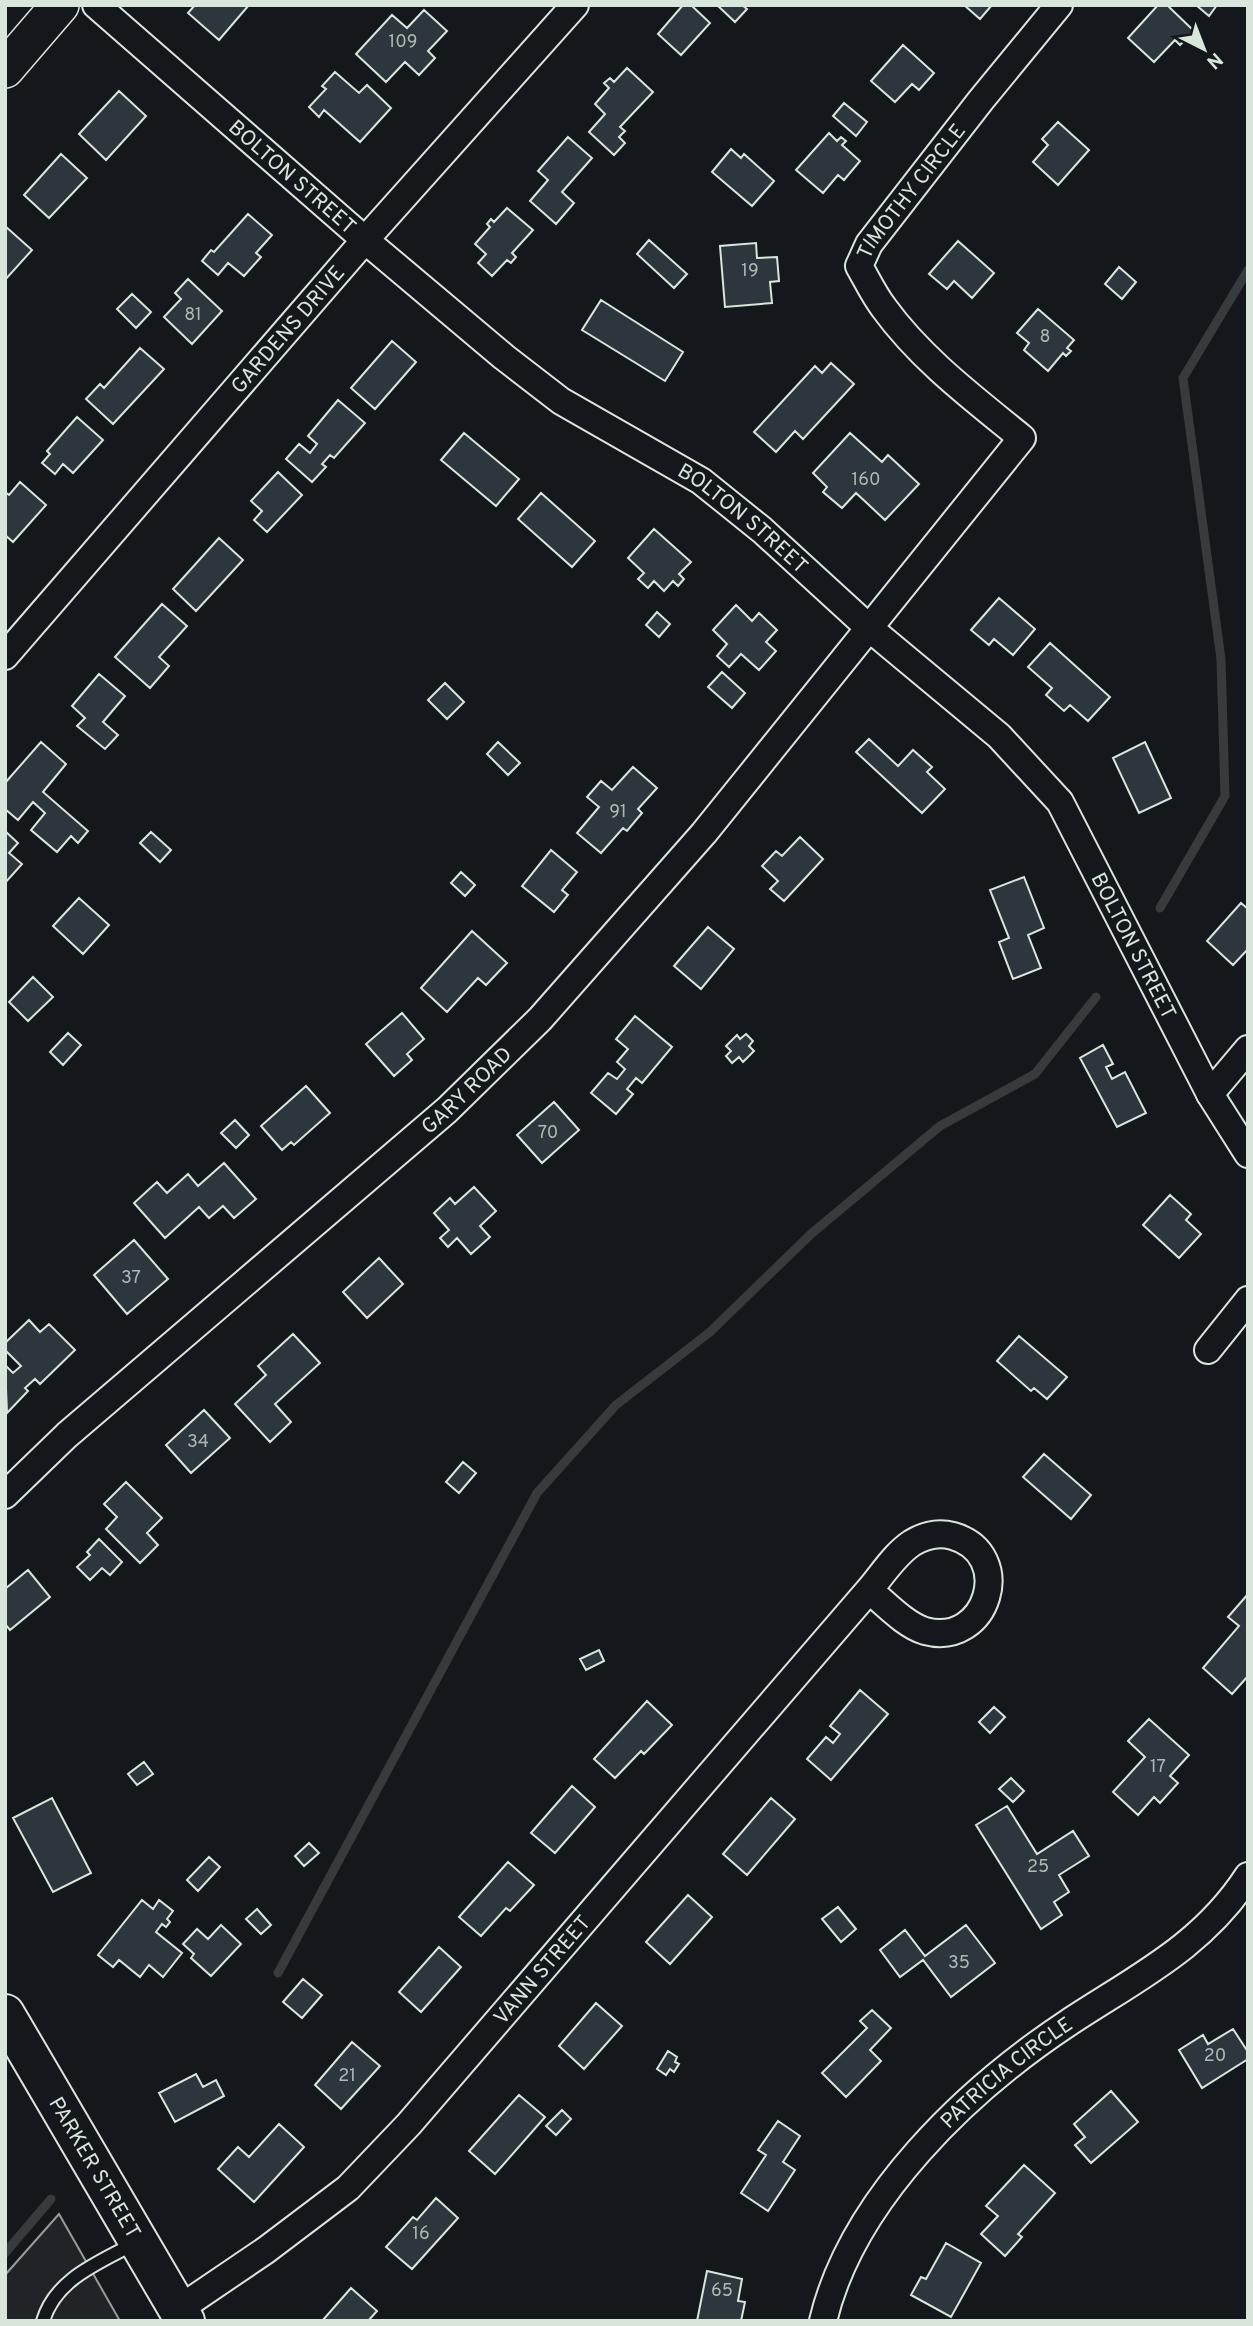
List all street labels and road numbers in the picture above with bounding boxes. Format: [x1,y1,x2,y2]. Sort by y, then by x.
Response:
street label: BOLTON STREET [222,115,361,241]
street label: TIMOTHY CIRCLE [852,119,972,264]
street label: GARDENS DRIVE [226,261,352,400]
street label: BOLTON STREET [672,458,813,580]
street label: BOLTON STREET [1084,869,1181,1024]
street label: GARY ROAD [416,1042,519,1141]
street label: VANN STREET [488,1910,598,2031]
street label: PATRICIA CIRCLE [935,2012,1078,2135]
street label: PARKER STREET [42,2093,146,2244]

